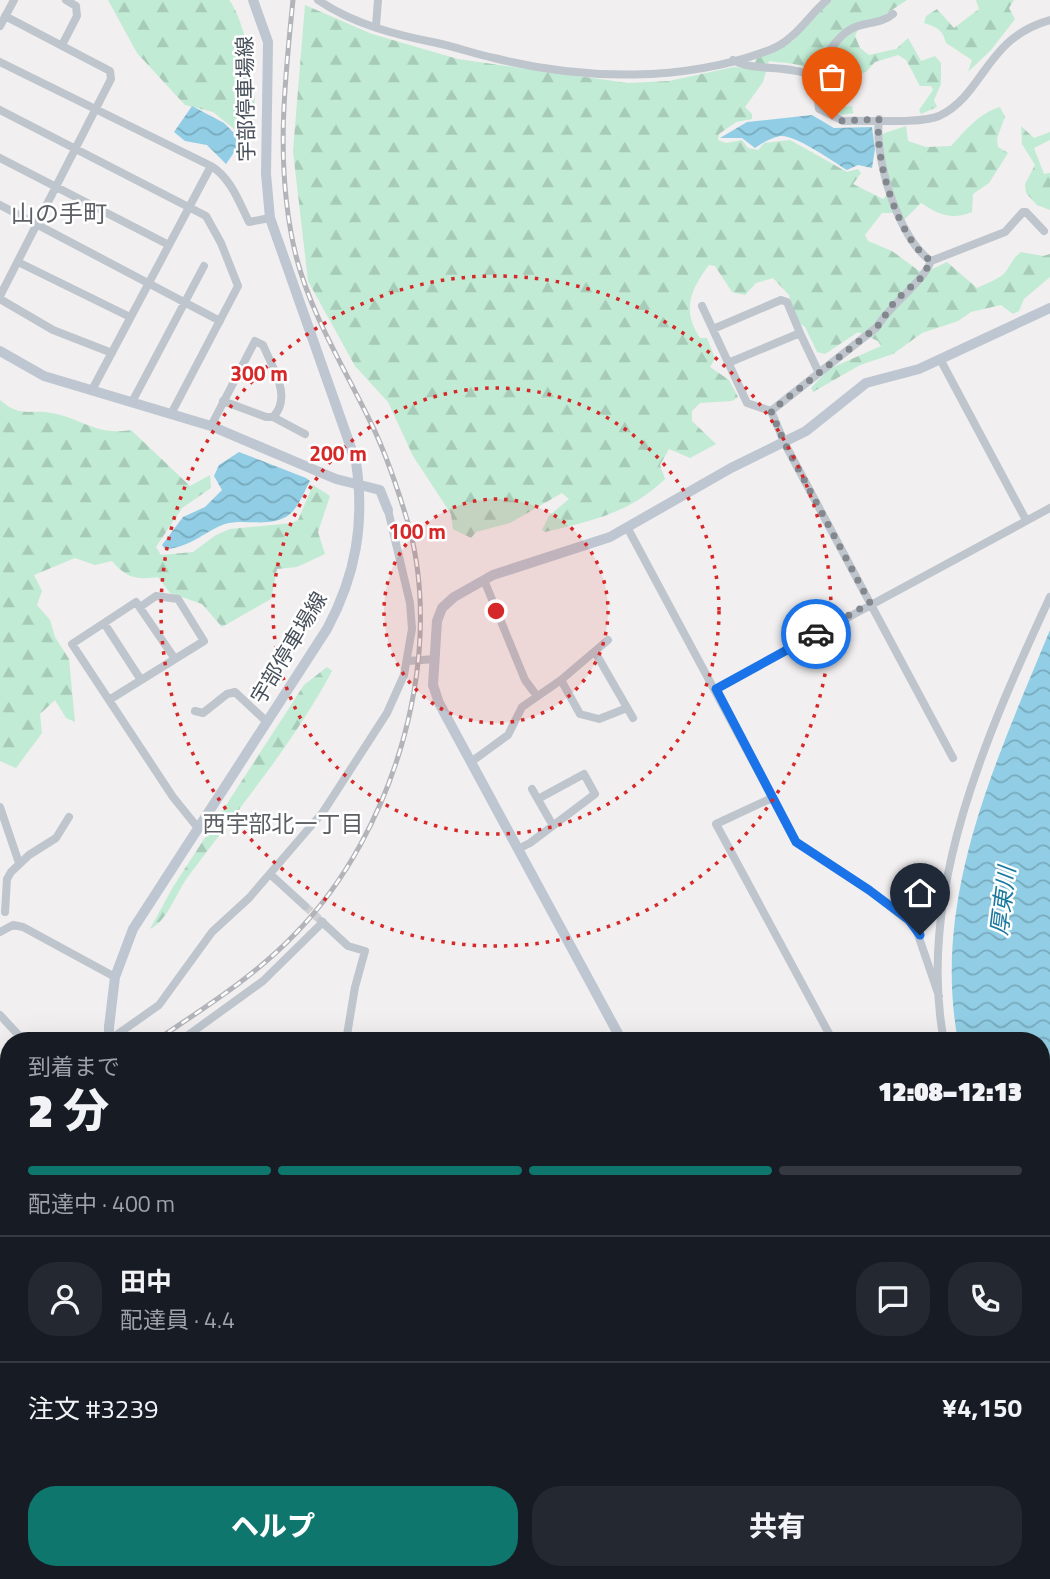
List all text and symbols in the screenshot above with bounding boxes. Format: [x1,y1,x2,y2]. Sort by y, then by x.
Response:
street label: 宇部停車場線 [228,36,262,162]
pin [802,47,862,119]
icon: bag [813,58,851,96]
district label: 山の手町 [11,195,107,231]
text: 300 m [230,357,288,389]
text: 200 m [309,437,367,469]
text: 100 m [388,515,446,547]
street label: 宇部停車場線 [242,585,334,710]
centre of rings [484,599,508,623]
courier [781,599,851,669]
icon: car [797,615,835,653]
district label: 西宇部北一丁目 [203,806,364,841]
water label: 厚東川 [981,862,1024,937]
pin [890,863,950,935]
icon: home [901,874,939,912]
text: 到着まで [28,1049,120,1084]
text: 12:08–12:13 [878,1072,1022,1111]
text: 2 分 [28,1075,109,1145]
text: 配達中 · 400 m [28,1186,175,1221]
button: person [28,1262,102,1336]
text: 田中 [120,1262,172,1301]
button: chat [856,1262,930,1336]
button: phone [948,1262,1022,1336]
text: 配達員 · 4.4 [120,1302,235,1337]
text: ¥4,150 [942,1388,1022,1427]
text: 注文 #3239 [28,1389,159,1428]
button: ヘルプ [28,1486,518,1566]
button: 共有 [532,1486,1022,1566]

